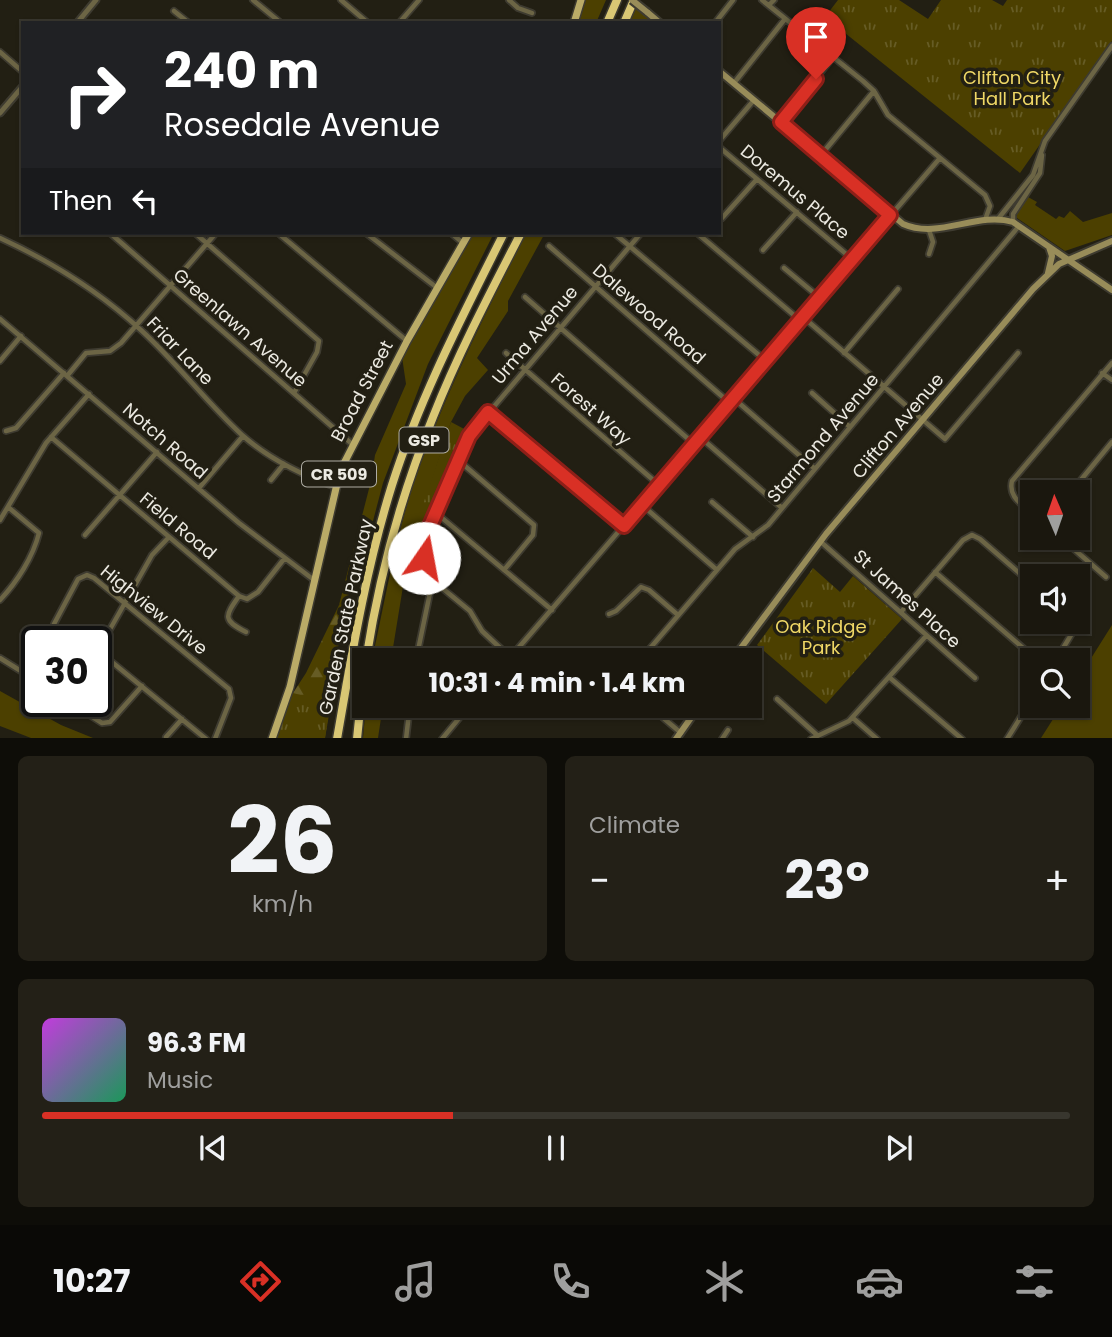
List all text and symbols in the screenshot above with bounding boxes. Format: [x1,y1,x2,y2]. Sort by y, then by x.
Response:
pin [786,7,846,79]
icon: arrive [797,18,835,56]
text: 240 m [164,37,319,105]
icon: right [49,49,140,140]
park label: Clifton City Hall Park [963,65,1061,111]
text: Rosedale Avenue [164,102,440,147]
street label: Doremus Place [735,138,855,245]
icon: left [126,182,164,220]
text: Then [49,183,112,219]
street label: Dalewood Road [588,258,711,370]
street label: Greenlawn Avenue [168,262,313,393]
street label: Urma Avenue [486,280,583,389]
street label: Friar Lane [141,311,219,390]
street label: Broad Street [324,336,399,446]
street label: Forest Way [546,367,637,451]
street label: Starmond Avenue [761,368,884,508]
street label: Clifton Avenue [846,368,949,484]
street label: Notch Road [118,397,213,484]
road number: GSP [400,428,448,452]
road number: CR 509 [302,461,376,486]
north arrow [1020,480,1090,550]
map controls [1020,480,1090,718]
street label: Field Road [135,486,222,565]
street label: Garden State Parkway [312,516,379,717]
position arrow [387,521,461,595]
street label: St James Place [848,544,966,654]
street label: Highview Drive [96,559,213,661]
button: sound [1020,564,1090,634]
park label: Oak Ridge Park [775,614,867,660]
speed limit sign: 30 [21,626,112,717]
button: search [1020,648,1090,718]
text: 10:31 · 4 min · 1.4 km [429,665,685,701]
text: 26 [228,777,337,905]
text: Climate [589,809,680,841]
text: 23° [784,844,870,917]
text: − [589,854,610,907]
text: + [1044,854,1070,907]
text: km/h [252,888,313,920]
text: 96.3 FM [147,1025,246,1061]
text: Music [147,1064,213,1096]
icon: previous [194,1129,232,1167]
icon: pause [537,1129,575,1167]
icon: next [880,1129,918,1167]
icon: directions [236,1257,285,1306]
icon: music [391,1257,440,1306]
icon: phone [546,1257,595,1306]
icon: climate [700,1257,749,1306]
icon: car [855,1257,904,1306]
icon: filters [1010,1257,1059,1306]
text: 10:27 [53,1258,130,1303]

